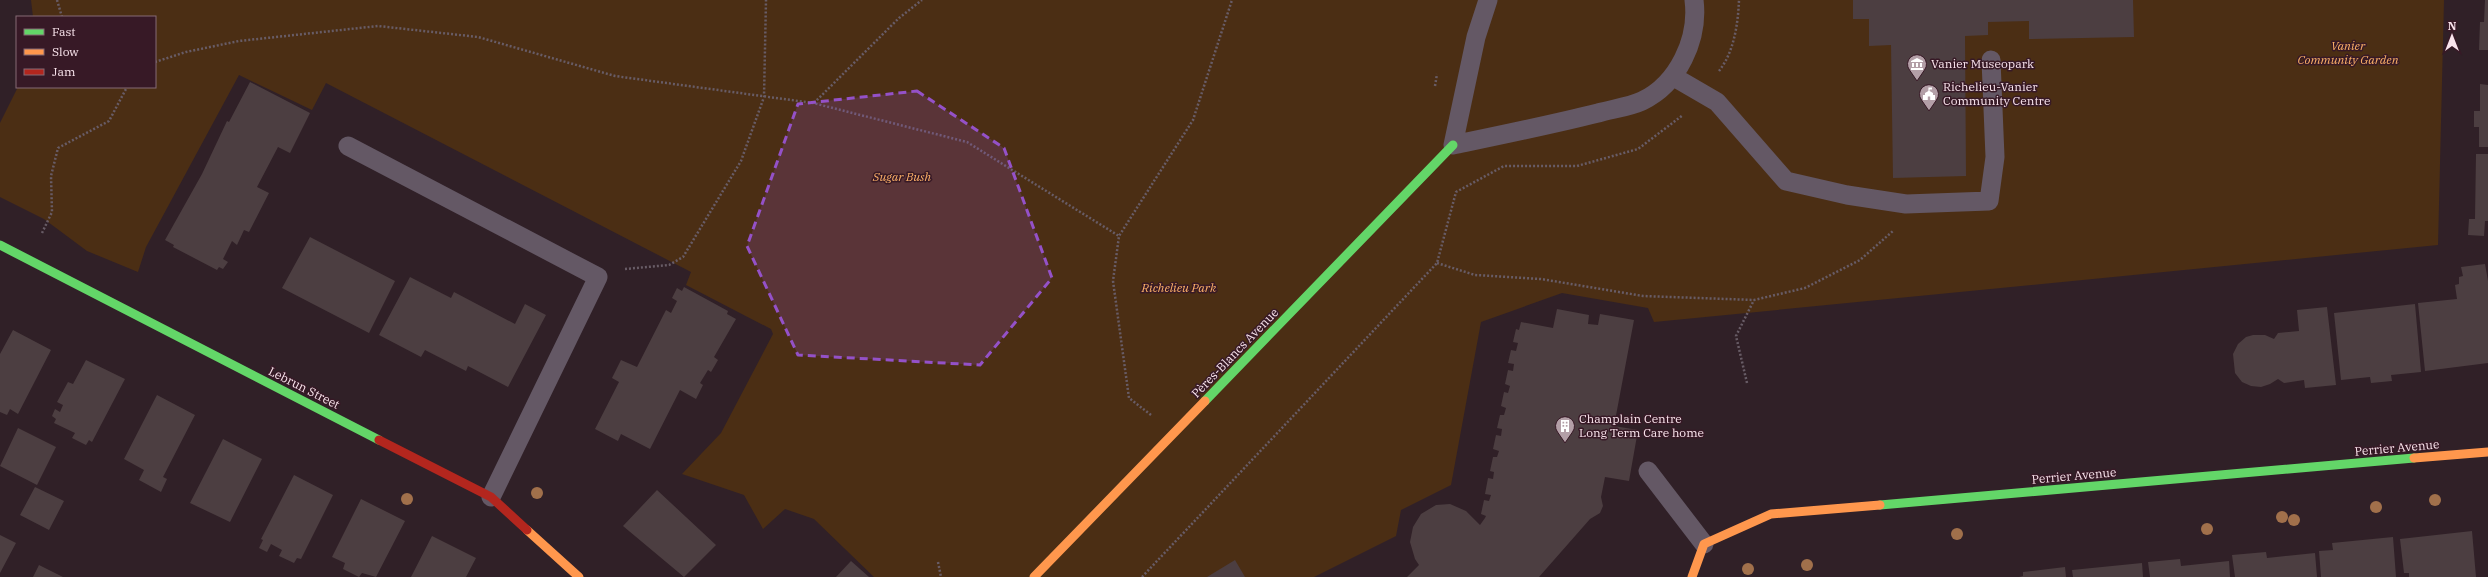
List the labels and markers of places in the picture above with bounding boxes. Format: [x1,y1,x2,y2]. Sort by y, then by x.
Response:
museum icon: Vanier Museopark [1906,53,1928,81]
place label: Vanier Museopark [1931,56,2034,71]
place label: Richelieu-Vanier Community Centre [1943,79,2050,108]
public building icon: Richelieu-Vanier Community Centre [1918,83,1940,111]
place label: Champlain Centre Long Term Care home [1579,411,1704,440]
building icon: Champlain Centre Long Term Care home [1554,415,1576,443]

